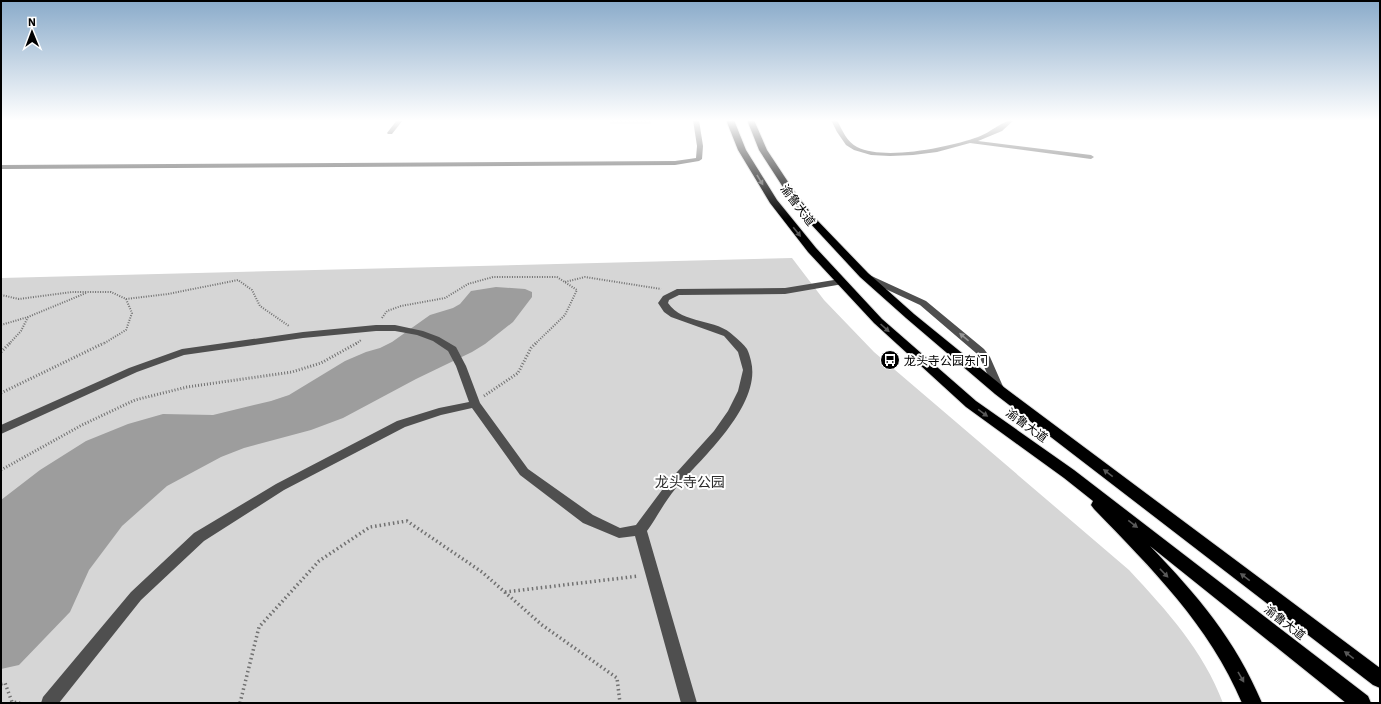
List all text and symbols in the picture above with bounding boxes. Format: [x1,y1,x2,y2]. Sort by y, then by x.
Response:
north arrow [12,12,52,52]
text: N [28,15,36,29]
one-way arrow [757,174,764,186]
street label: 渝鲁大道 [778,181,818,229]
one-way arrow [793,227,802,238]
one-way arrow [880,323,891,332]
one-way arrow [958,333,969,342]
bus stop icon: 龙头寺公园东门 [879,349,901,371]
place label: 龙头寺公园东门 [904,353,988,368]
street label: 渝鲁大道 [1003,405,1051,445]
one-way arrow [978,409,989,417]
one-way arrow [1103,469,1114,477]
park label: 龙头寺公园 [655,473,725,491]
one-way arrow [1127,519,1138,528]
one-way arrow [1159,568,1169,578]
one-way arrow [1240,573,1251,581]
street label: 渝鲁大道 [1261,601,1309,643]
one-way arrow [1344,651,1354,659]
one-way arrow [1238,671,1245,683]

